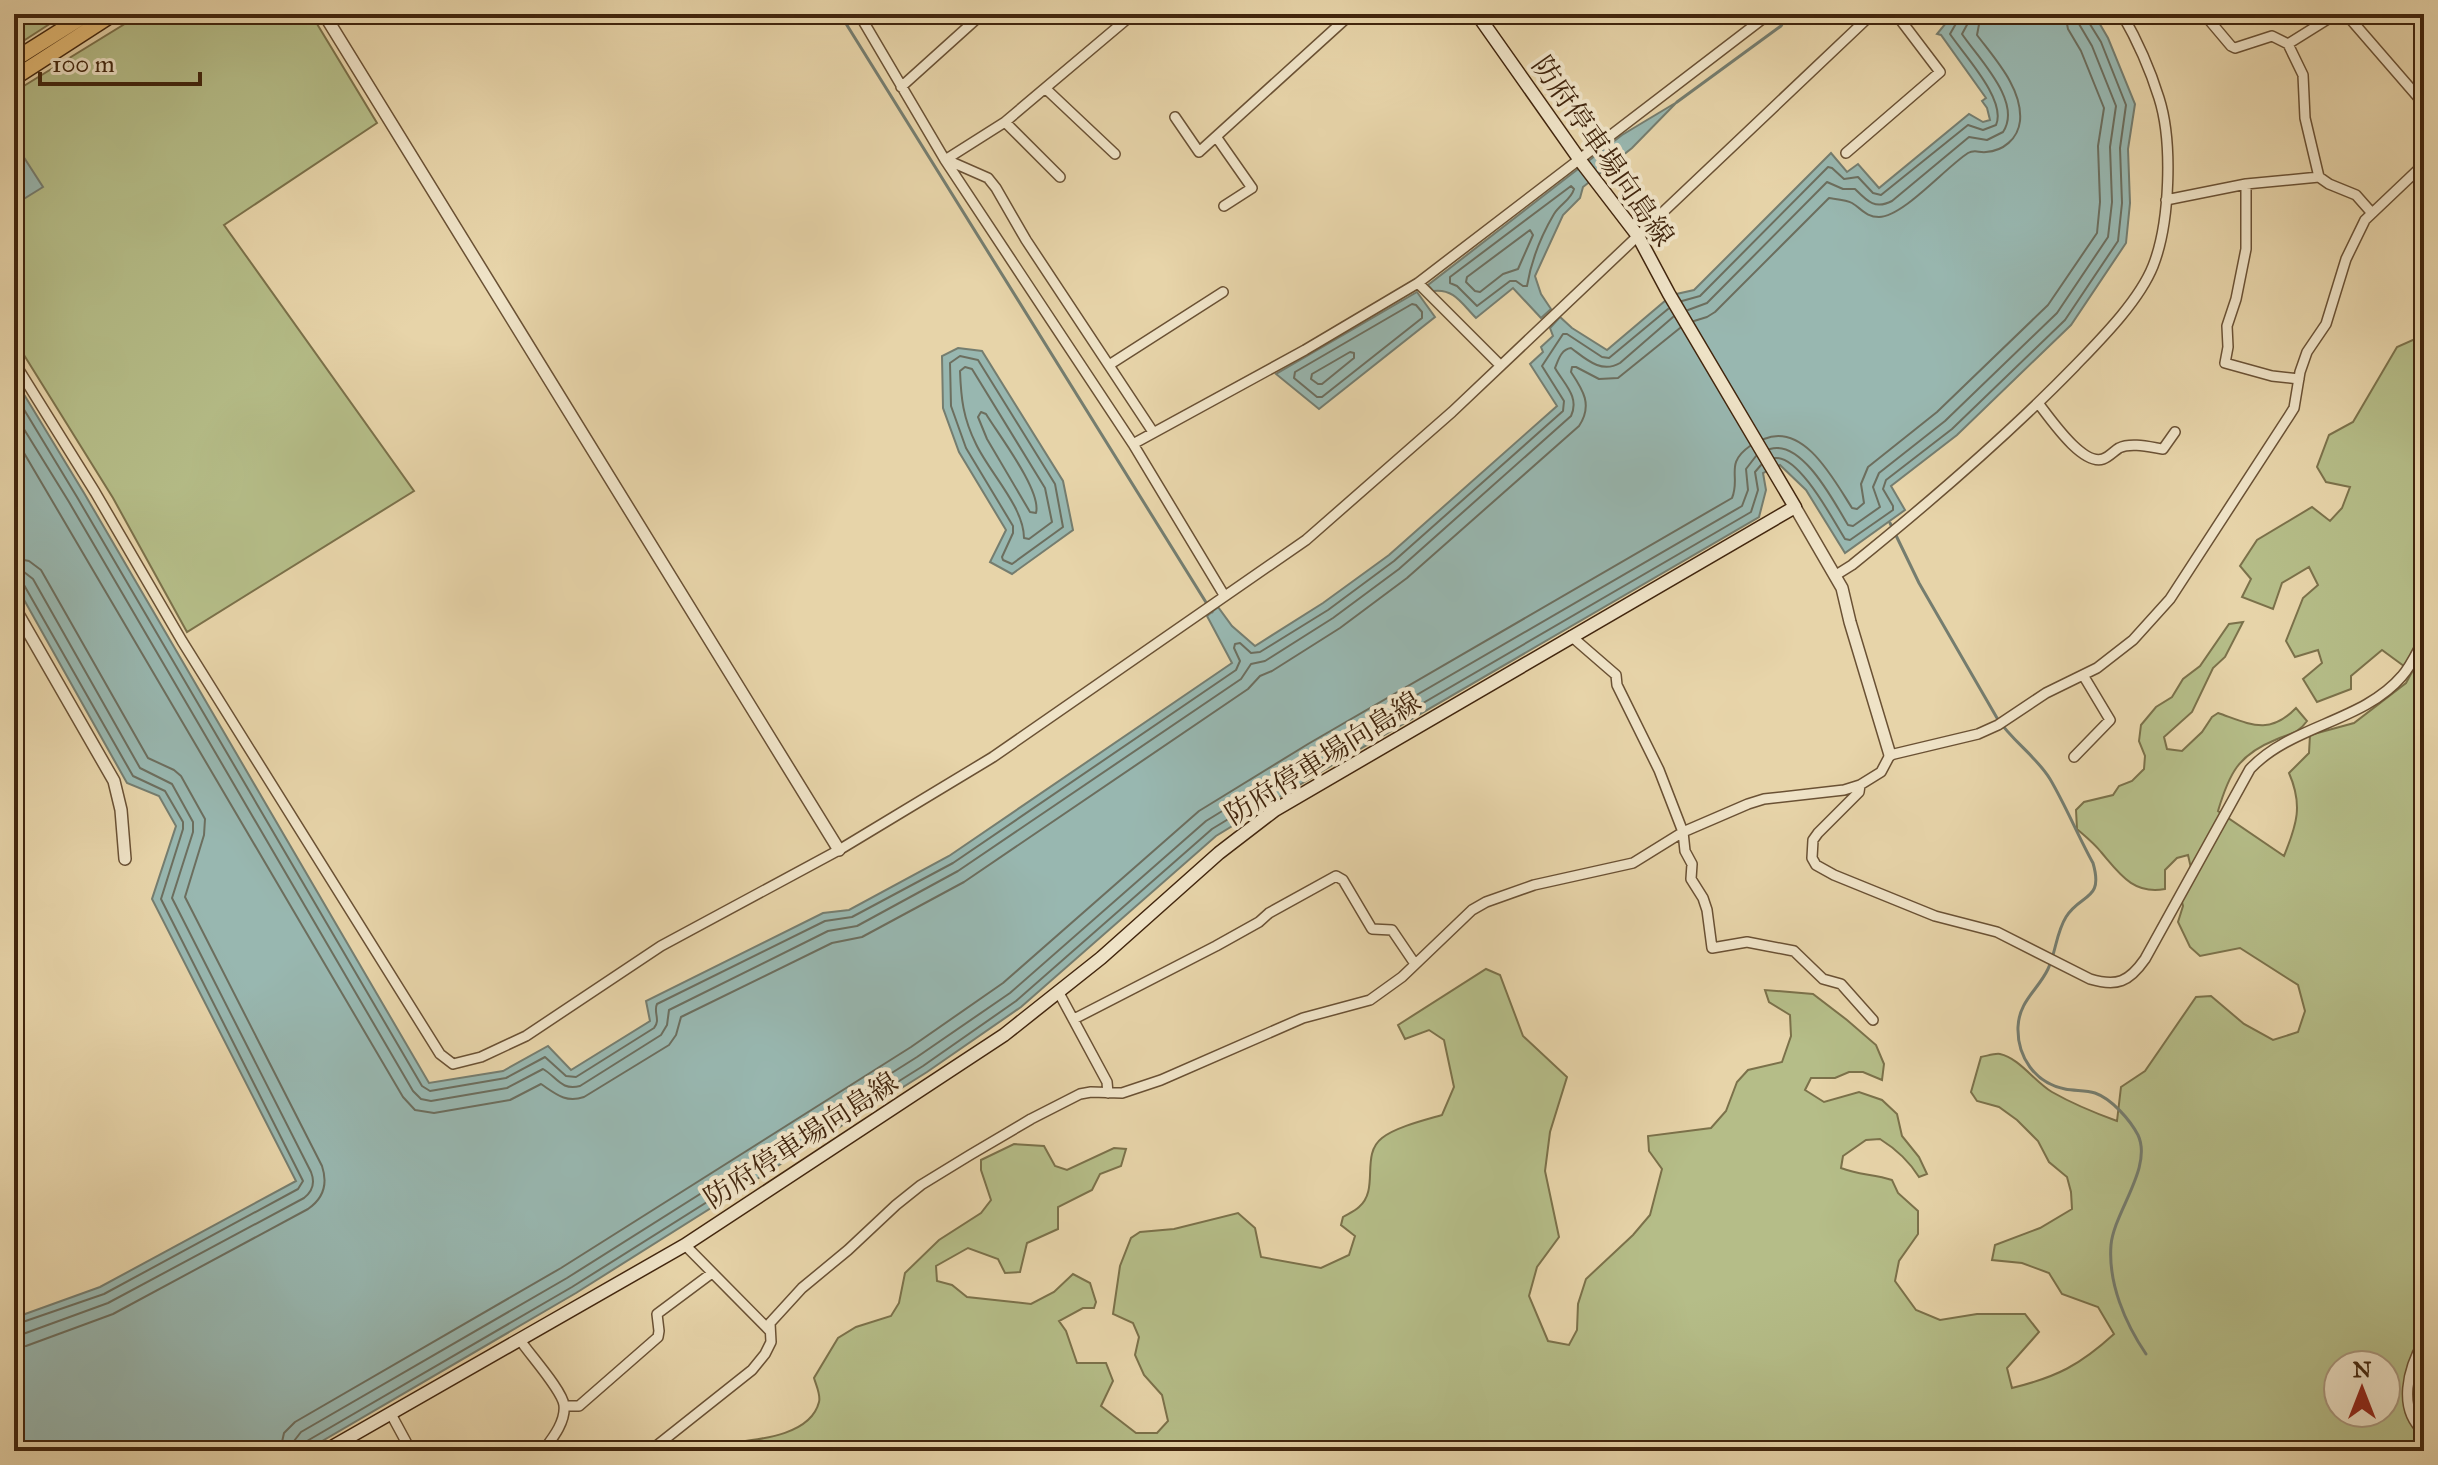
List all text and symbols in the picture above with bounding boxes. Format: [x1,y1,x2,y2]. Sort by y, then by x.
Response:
scale bar [40,36,200,86]
text: 100 m [52,49,115,79]
street label: 防府停車場向島線 [1524,49,1682,253]
street label: 防府停車場向島線 [1219,684,1427,832]
street label: 防府停車場向島線 [698,1064,904,1216]
north arrow [2322,1349,2402,1429]
text: N [2353,1356,2372,1383]

